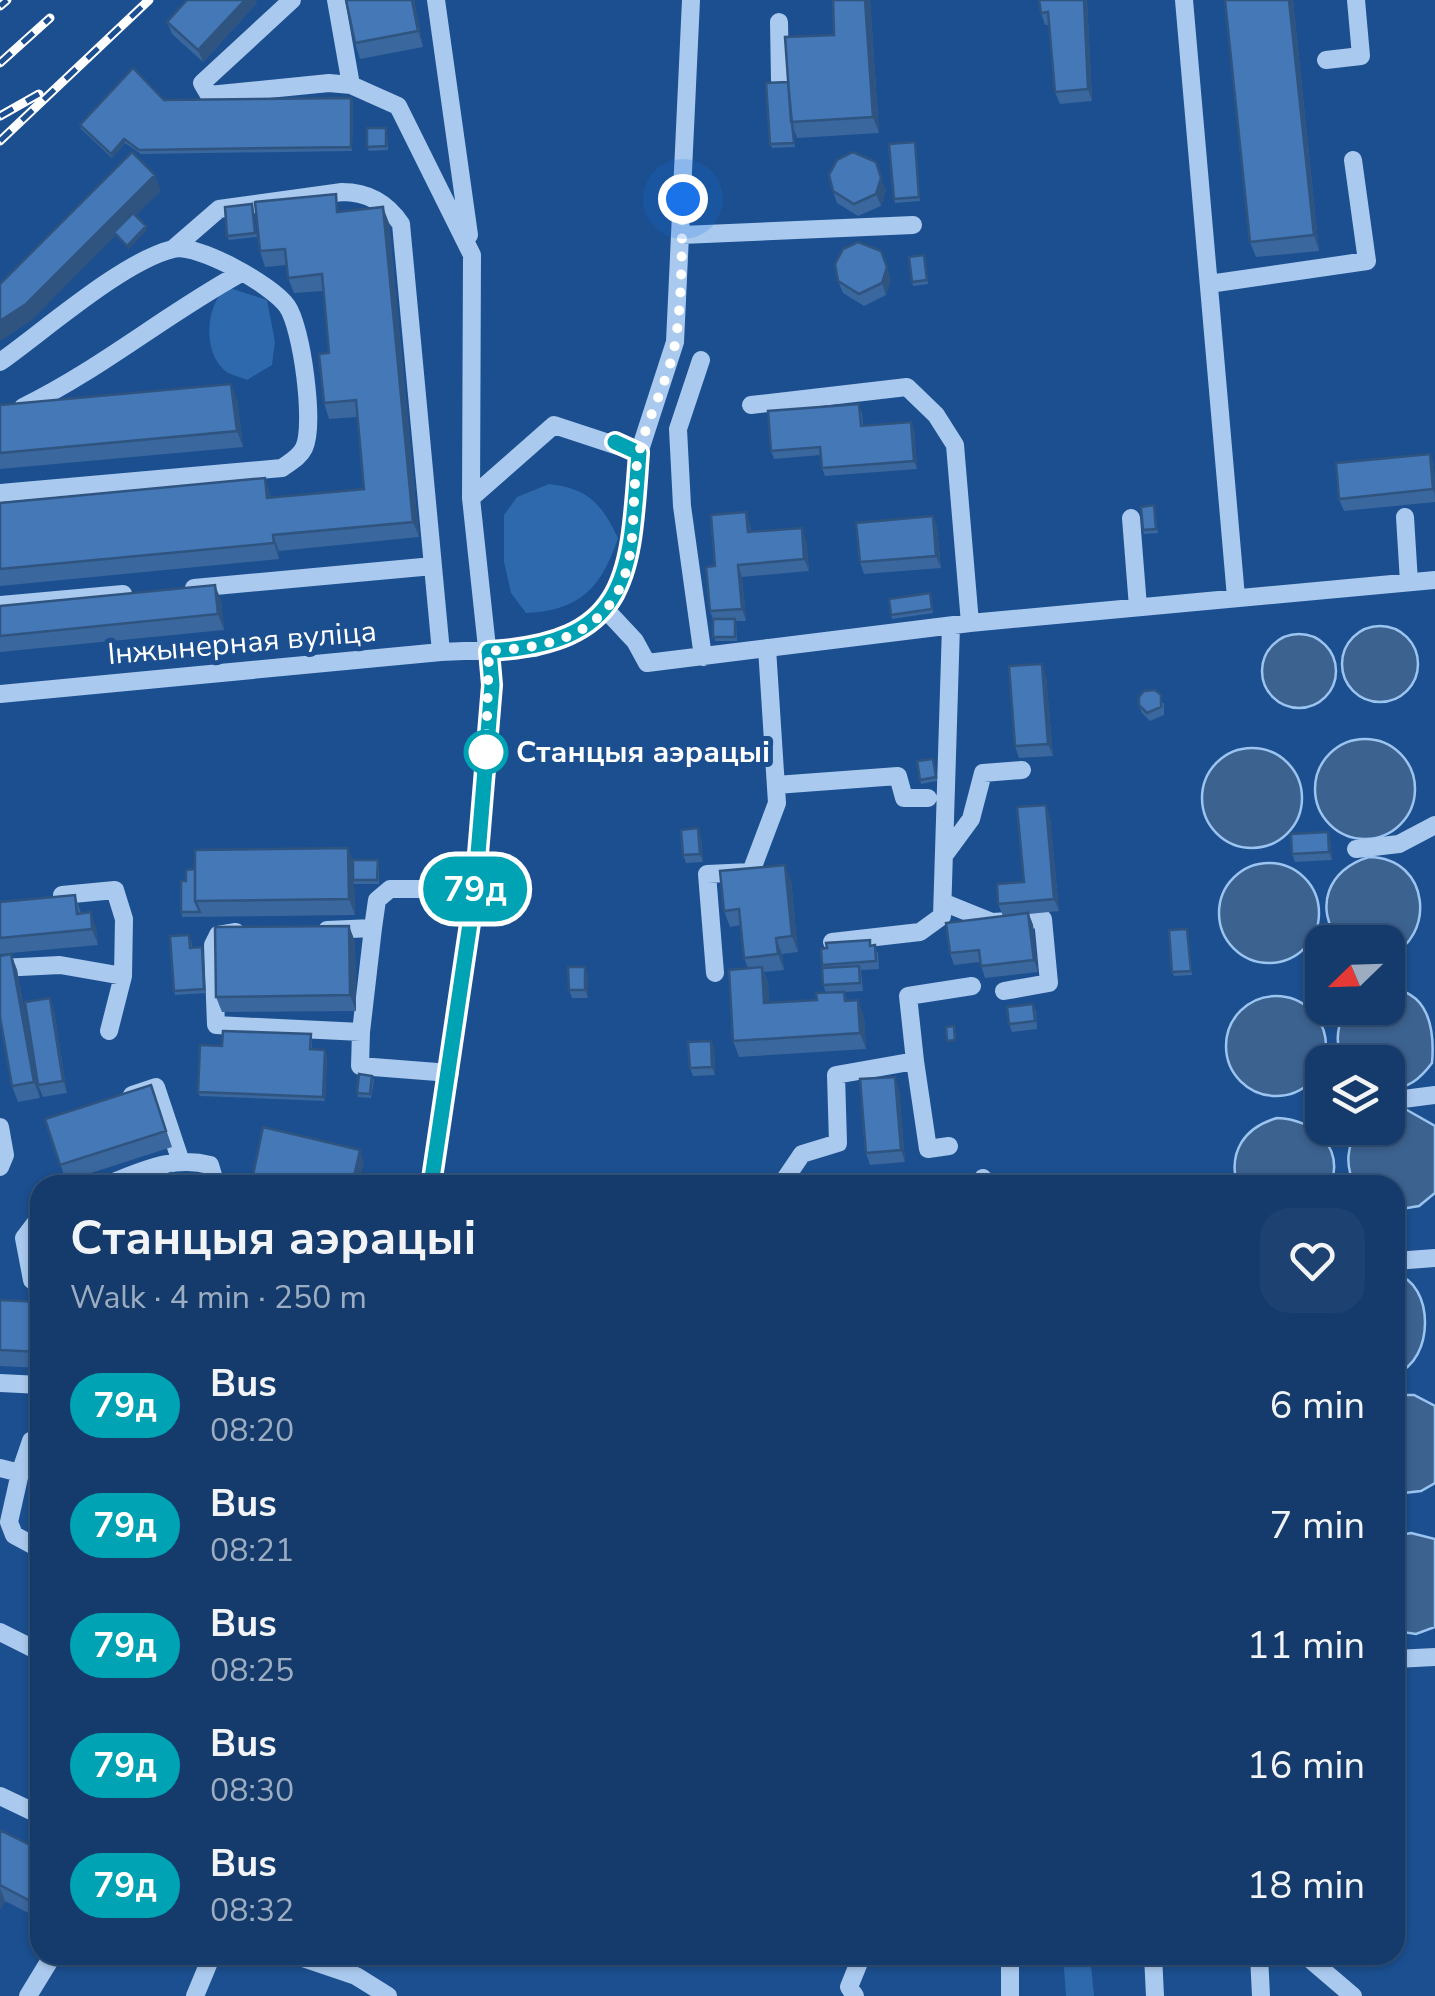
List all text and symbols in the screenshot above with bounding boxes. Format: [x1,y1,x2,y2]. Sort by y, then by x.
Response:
your location [658,174,708,224]
street label: Інжынерная вуліца [106,611,378,675]
marker: Станцыя аэрацыі [465,731,507,773]
place label: Станцыя аэрацыі [516,732,770,773]
line badge: 79д [418,856,532,922]
text: 79д [443,866,507,913]
north arrow [1305,925,1405,1025]
map controls [1305,925,1405,1145]
button: layers [1305,1045,1405,1145]
text: Станцыя аэрацыі [70,1205,476,1271]
button: heart [1260,1208,1365,1313]
text: Walk · 4 min · 250 m [70,1276,367,1319]
text: Bus [210,1358,277,1409]
text: 6 min [1270,1380,1365,1431]
text: 79д [93,1382,157,1429]
text: 08:20 [210,1409,294,1452]
text: Bus [210,1478,277,1529]
text: 7 min [1270,1500,1365,1551]
text: 79д [93,1502,157,1549]
text: 08:21 [210,1529,294,1572]
text: Bus [210,1598,277,1649]
text: 11 min [1247,1620,1365,1671]
text: 79д [93,1622,157,1669]
text: 08:25 [210,1649,294,1692]
text: Bus [210,1718,277,1769]
text: 16 min [1247,1740,1365,1791]
text: 79д [93,1742,157,1789]
text: 08:30 [210,1769,294,1812]
text: Bus [210,1838,277,1889]
text: 18 min [1247,1860,1365,1911]
text: 79д [93,1862,157,1909]
text: 08:32 [210,1889,294,1932]

